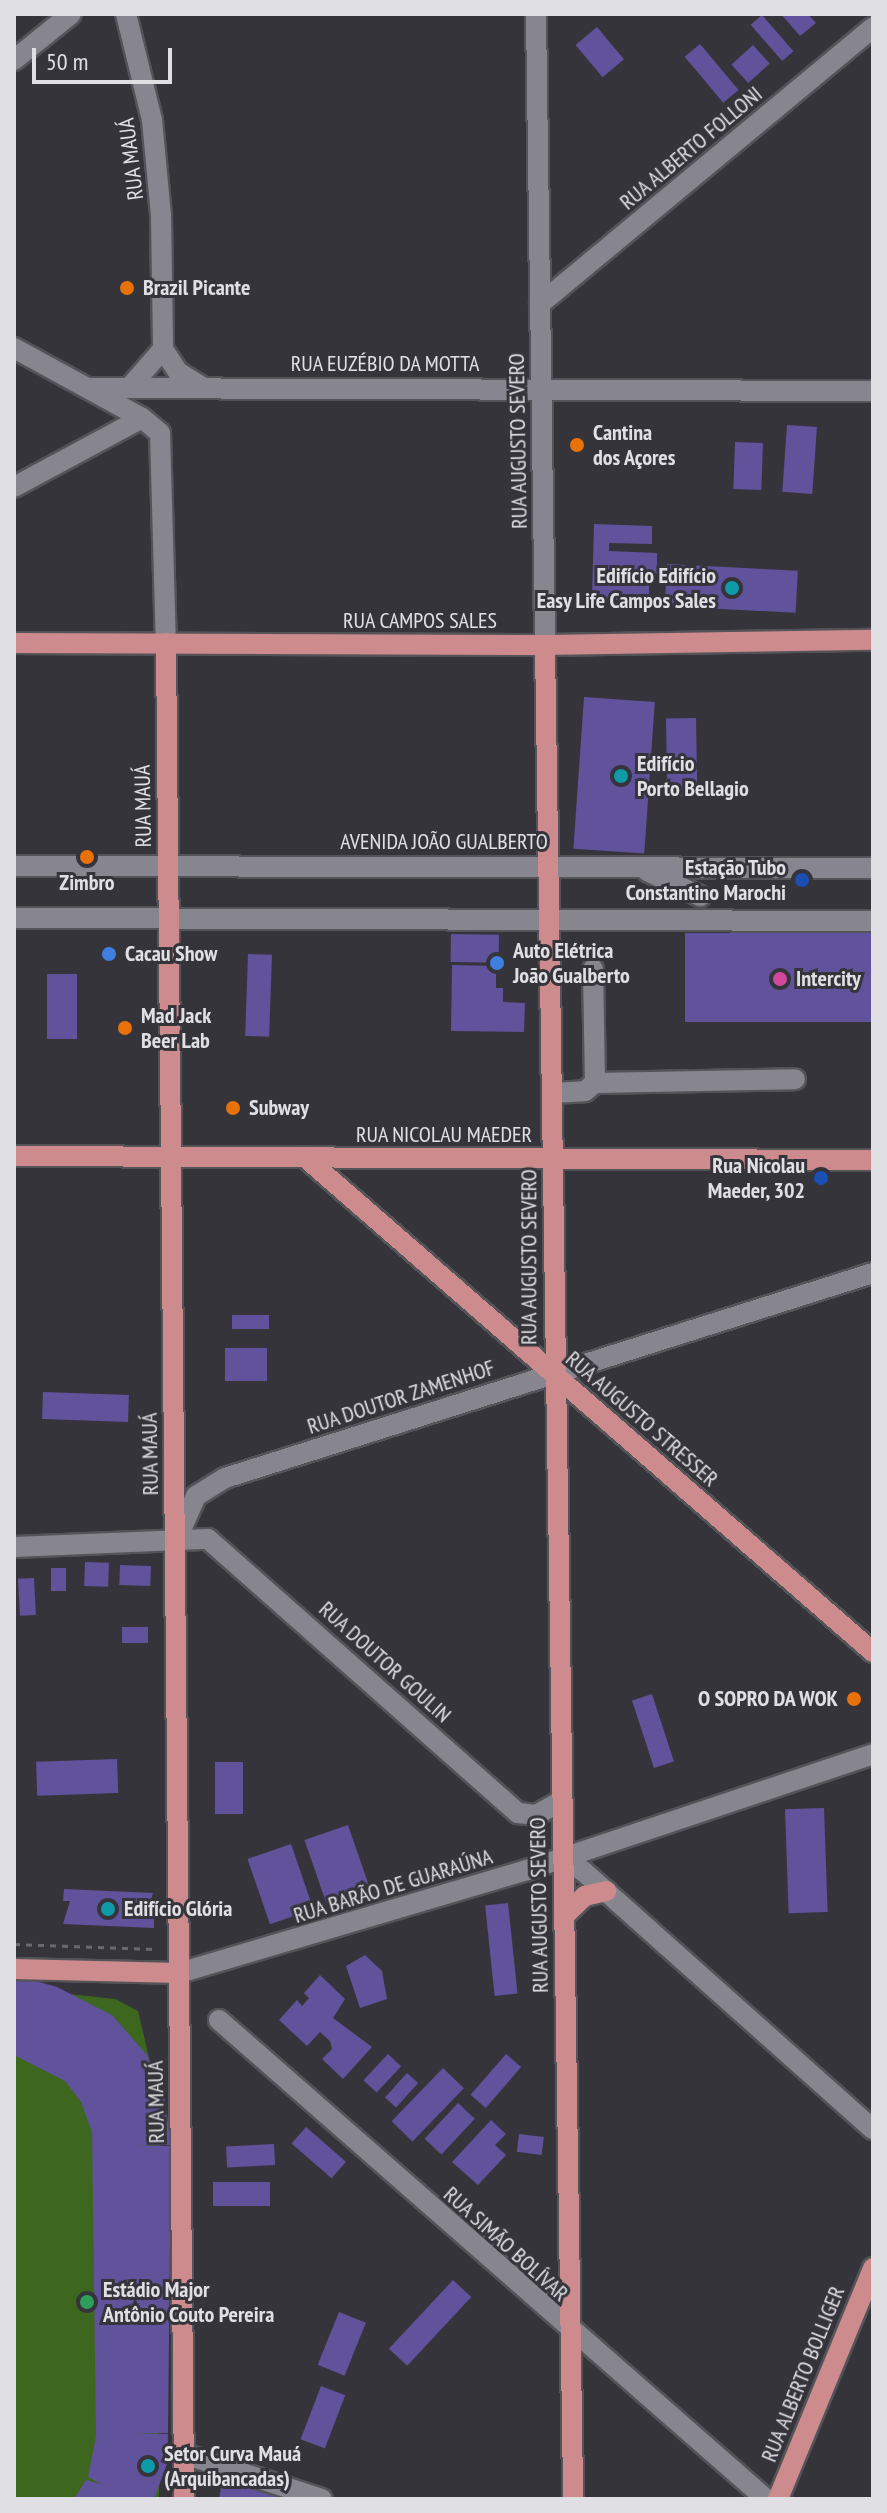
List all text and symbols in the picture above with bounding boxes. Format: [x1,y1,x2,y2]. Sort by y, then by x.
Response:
scale bar [36,32,176,82]
text: 50 m [46,46,88,77]
street label: RUA ALBERTO FOLLONI [614,80,768,216]
street label: RUA MAUÁ [113,116,149,202]
place label: Brazil Picante [143,275,250,301]
marker: Brazil Picante [118,279,136,297]
street label: RUA EUZÉBIO DA MOTTA [290,351,480,377]
street label: RUA AUGUSTO SEVERO [503,352,533,530]
place label: Cantina dos Açores [593,419,676,470]
marker: Cantina dos Açores [568,436,586,454]
place label: Edifício Edifício Easy Life Campos Sales [536,562,716,614]
marker: Edifício Edifício Easy Life Campos Sales [723,579,741,597]
street label: RUA CAMPOS SALES [343,608,497,634]
place label: Edifício Porto Bellagio [637,750,749,802]
street label: RUA MAUÁ [129,764,157,848]
marker: Edifício Porto Bellagio [612,767,630,785]
street label: AVENIDA JOÃO GUALBERTO [340,829,548,855]
marker: Zimbro [78,848,96,866]
place label: Estação Tubo Constantino Marochi [626,854,786,906]
place label: Zimbro [59,870,115,896]
marker: Estação Tubo Constantino Marochi [793,871,811,889]
place label: Auto Elétrica João Gualberto [513,937,630,988]
place label: Cacau Show [125,941,217,967]
marker: Cacau Show [100,945,118,963]
marker: Auto Elétrica João Gualberto [488,954,506,972]
place label: Intercity [796,966,861,992]
marker: Intercity [771,970,789,988]
place label: Mad Jack Beer Lab [141,1002,211,1054]
marker: Mad Jack Beer Lab [116,1019,134,1037]
place label: Subway [249,1095,309,1121]
marker: Subway [224,1099,242,1117]
street label: RUA NICOLAU MAEDER [356,1122,532,1148]
place label: Rua Nicolau Maeder, 302 [707,1152,805,1204]
street label: RUA AUGUSTO SEVERO [516,1169,542,1345]
marker: Rua Nicolau Maeder, 302 [812,1169,830,1187]
street label: RUA AUGUSTO STRESSER [560,1345,724,1493]
street label: RUA DOUTOR ZAMENHOF [303,1354,499,1440]
street label: RUA MAUÁ [136,1412,164,1496]
street label: RUA DOUTOR GOULIN [313,1596,457,1728]
place label: O SOPRO DA WOK [696,1686,838,1712]
marker: O SOPRO DA WOK [845,1690,863,1708]
street label: RUA AUGUSTO SEVERO [524,1816,554,1994]
street label: RUA BARÃO DE GUARAÚNA [290,1843,496,1929]
place label: Edifício Glória [124,1896,233,1922]
marker: Edifício Glória [99,1900,117,1918]
street label: RUA MAUÁ [142,2060,170,2144]
street label: RUA SIMÃO BOLÍVAR [438,2181,574,2307]
place label: Estádio Major Antônio Couto Pereira [103,2276,275,2328]
street label: RUA ALBERTO BOLLIGER [755,2282,851,2466]
marker: Estádio Major Antônio Couto Pereira [78,2293,96,2311]
place label: Setor Curva Mauá (Arquibancadas) [164,2440,301,2492]
marker: Setor Curva Mauá (Arquibancadas) [139,2457,157,2475]

